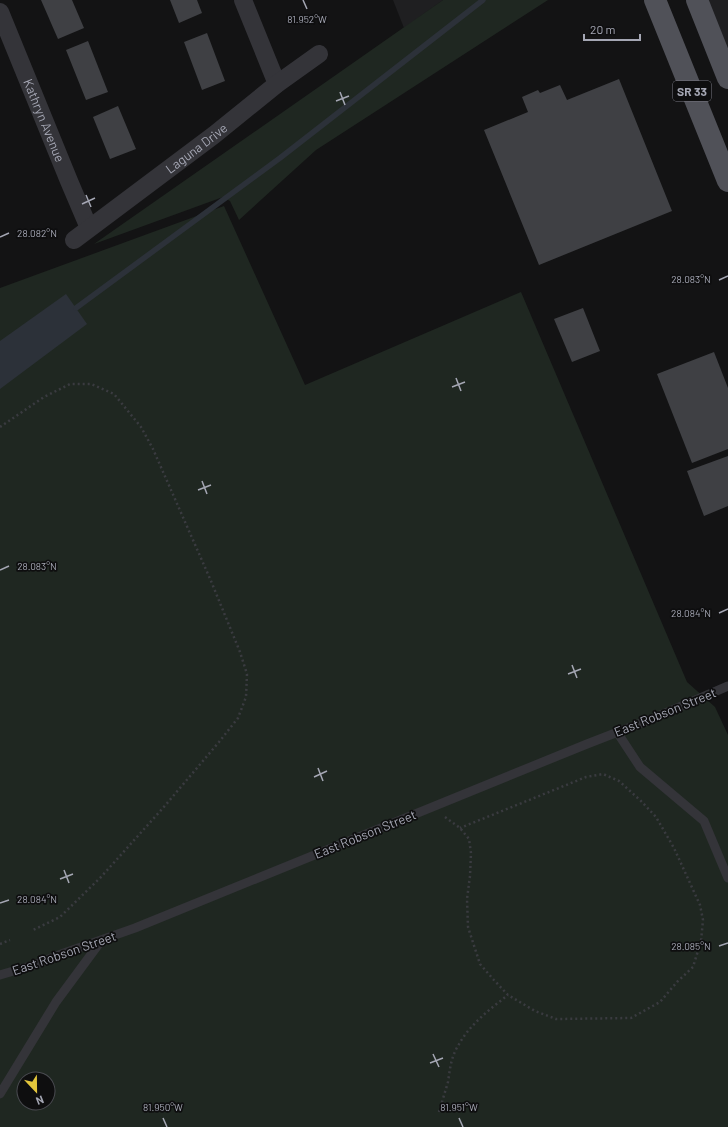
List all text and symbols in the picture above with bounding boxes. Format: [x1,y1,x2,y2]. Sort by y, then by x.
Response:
text: 81.952°W [287,13,327,25]
scale bar [584,16,640,42]
text: 20 m [590,22,616,36]
street label: Kathryn Avenue [20,76,68,164]
road number: SR 33 [673,81,711,101]
street label: Laguna Drive [162,120,230,177]
text: 28.082°N [17,227,57,239]
text: 28.083°N [671,273,711,285]
text: 28.083°N [17,560,57,572]
text: 28.084°N [671,607,711,619]
street label: East Robson Street [612,684,718,740]
street label: East Robson Street [312,806,418,862]
text: 28.084°N [17,893,57,905]
street label: East Robson Street [10,928,118,978]
text: 28.085°N [671,940,711,952]
north arrow [16,1071,56,1111]
text: N [34,1093,46,1108]
text: 81.950°W [143,1101,183,1113]
text: 81.951°W [440,1101,478,1113]

